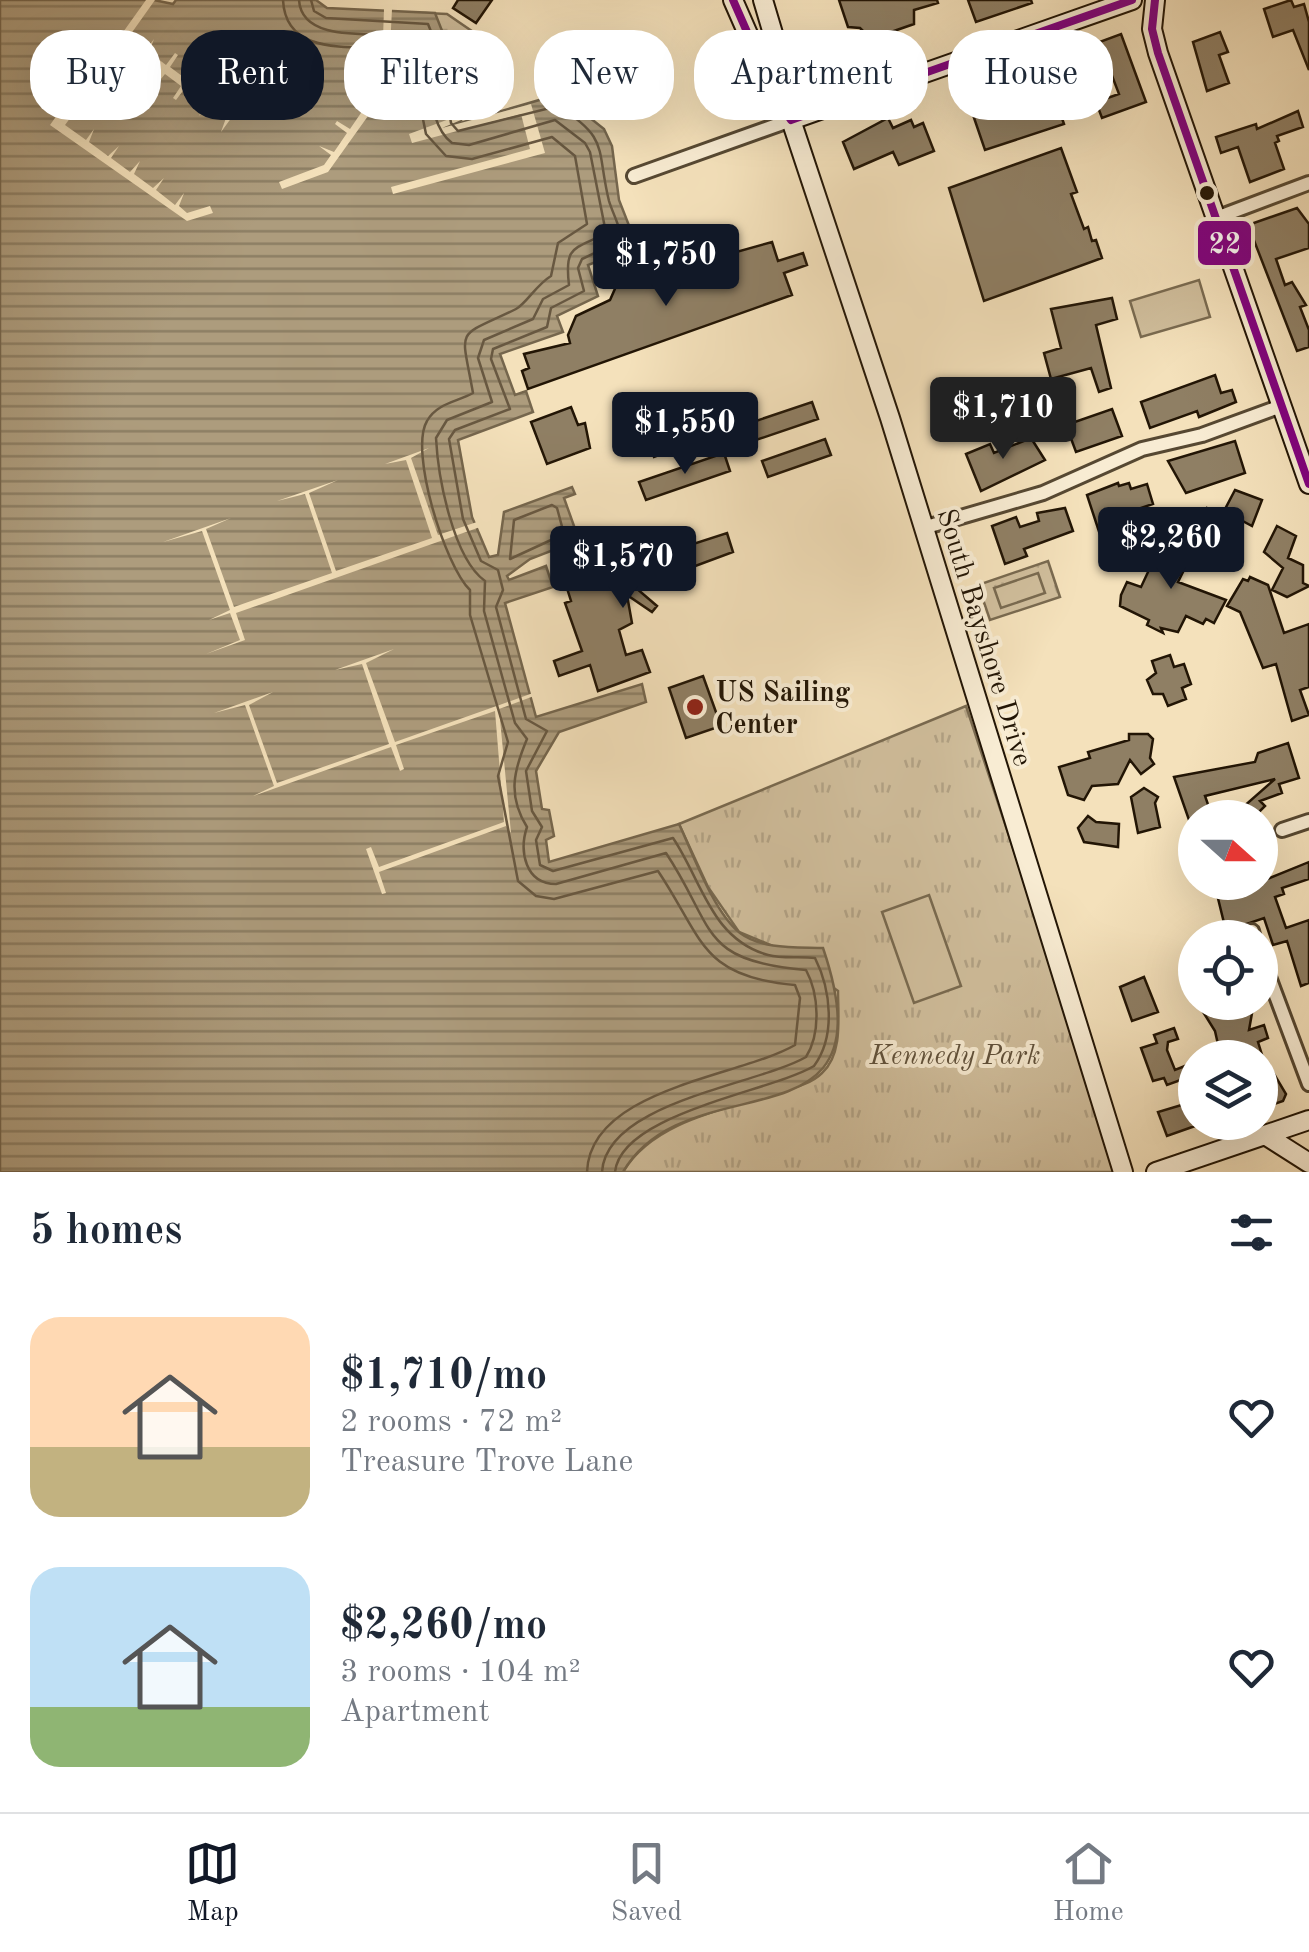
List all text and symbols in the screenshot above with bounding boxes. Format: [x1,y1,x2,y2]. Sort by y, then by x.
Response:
chip: Buy [30,30,161,120]
chip: Rent [181,30,324,120]
chip: Filters [344,30,514,120]
chip: New [534,30,674,120]
chip: Apartment [694,30,928,120]
chip: House [948,30,1113,120]
unlabelled marker [1197,183,1217,203]
line badge: 22 [1196,219,1253,267]
pin: $1,750 [585,224,747,309]
text: 22 [1209,232,1241,260]
text: $1,750 [615,240,717,272]
pin: $1,710 [922,377,1084,462]
pin: $1,550 [604,392,766,477]
text: $1,710 [952,393,1054,425]
text: $1,550 [634,408,736,440]
street label: South Bayshore Drive [931,506,1036,770]
pin: $2,260 [1090,507,1252,592]
text: $2,260 [1120,523,1222,555]
pin: $1,570 [542,526,704,611]
text: $1,570 [572,542,674,574]
place label: US Sailing Center [715,680,851,740]
marker: US Sailing Center [684,696,706,718]
north arrow [1178,800,1278,900]
map controls [1178,800,1278,1140]
button: locate [1178,920,1278,1020]
button: layers [1178,1040,1278,1140]
park label: Kennedy Park [868,1043,1041,1071]
icon: filters [1224,1205,1279,1260]
text: 5 homes [30,1211,182,1253]
text: $1,710/mo [340,1356,547,1398]
icon: home [110,1357,230,1477]
icon: heart [1224,1390,1279,1445]
text: 2 rooms · 72 m² [340,1407,562,1439]
text: Treasure Trove Lane [340,1447,633,1479]
text: $2,260/mo [340,1606,547,1648]
icon: home [110,1607,230,1727]
icon: heart [1224,1640,1279,1695]
text: 3 rooms · 104 m² [340,1657,581,1689]
text: Apartment [340,1697,490,1729]
tab: Map [185,1836,240,1931]
tab: Saved [611,1836,682,1931]
tab: Home [1053,1836,1124,1931]

